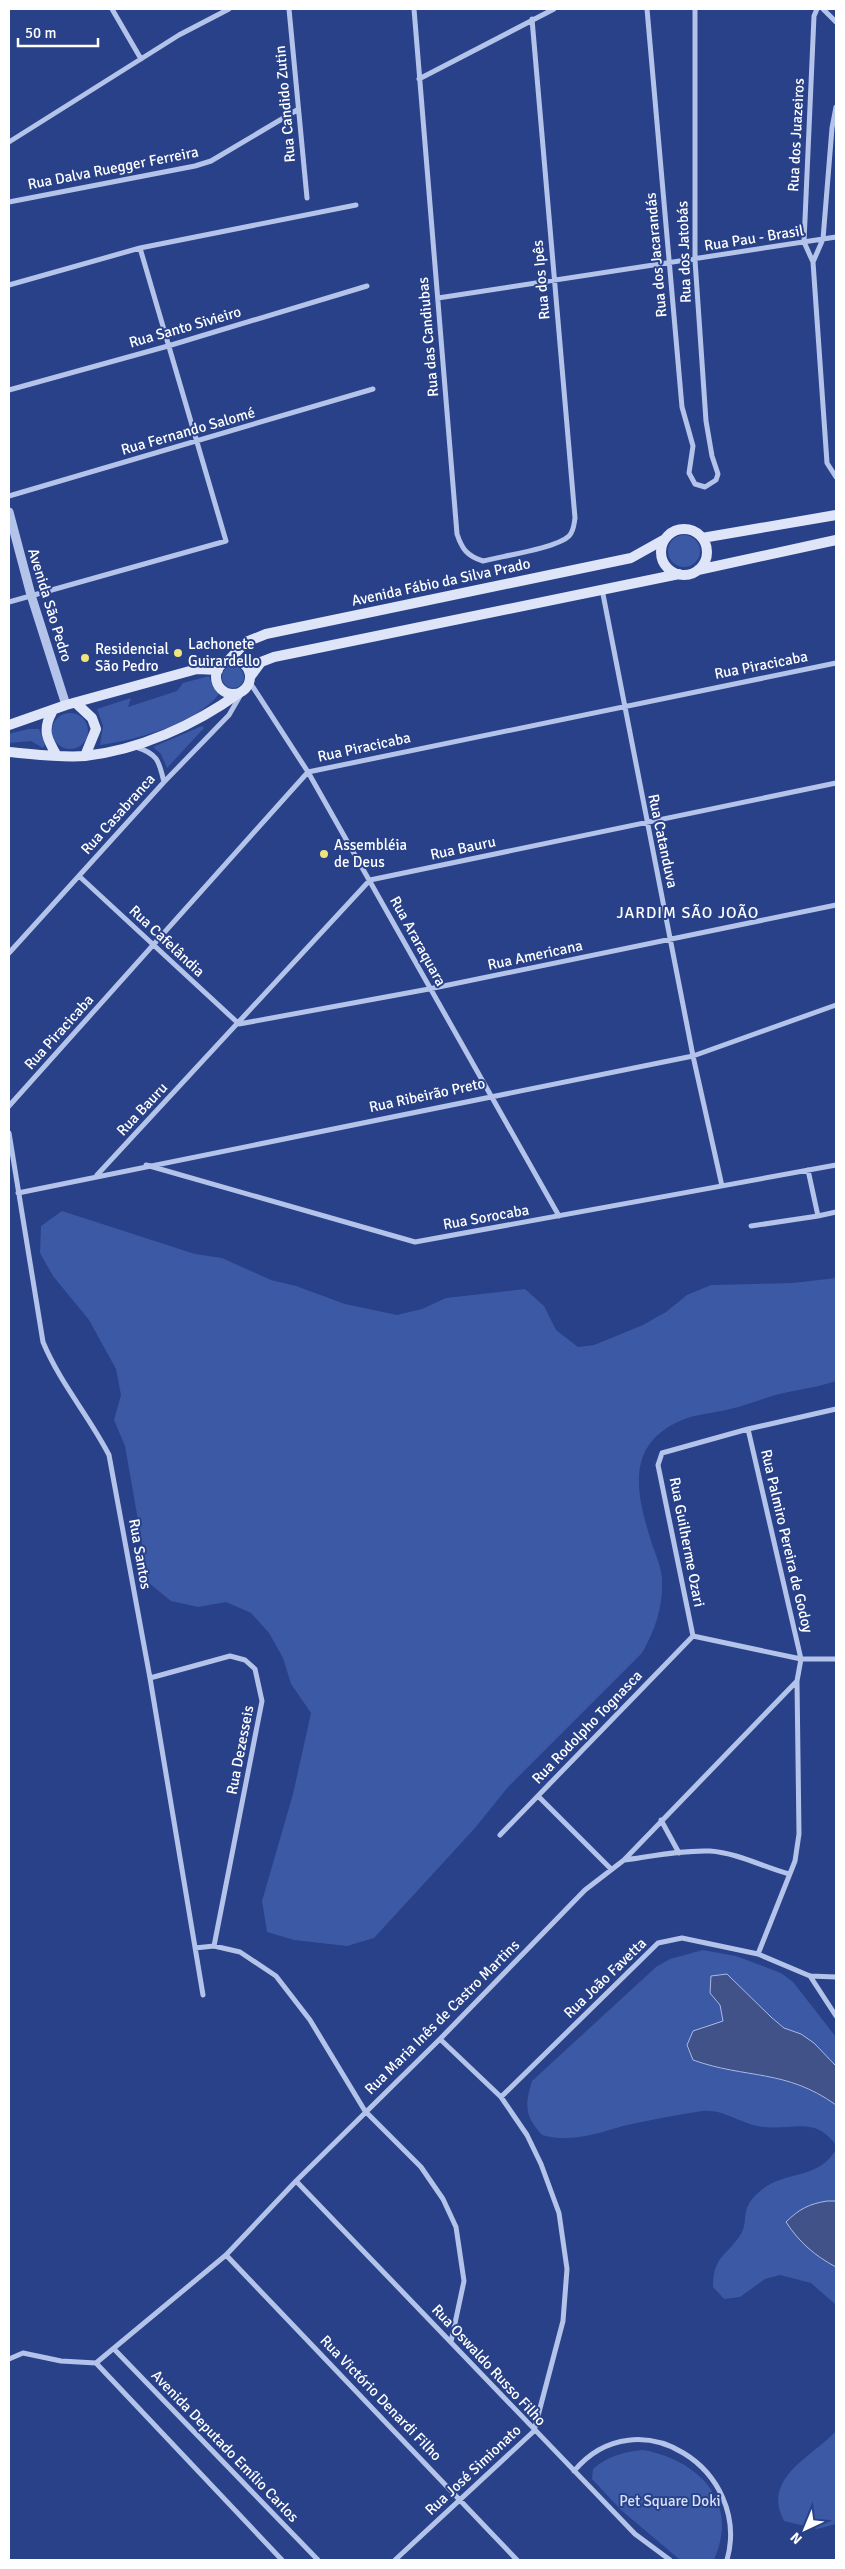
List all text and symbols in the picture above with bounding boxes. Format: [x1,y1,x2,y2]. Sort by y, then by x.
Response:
scale bar [18,15,98,47]
text: 50 m [25,24,56,42]
street label: Rua Candido Zutin [271,45,299,163]
street label: Rua dos Juazeiros [784,77,808,192]
street label: Rua Dalva Ruegger Ferreira [26,143,200,193]
street label: Rua dos Jacarandás [642,191,670,318]
street label: Rua dos Jatobás [673,200,695,303]
street label: Rua Pau - Brasil [703,221,805,255]
street label: Rua dos Ipês [529,239,553,321]
street label: Rua das Candiubas [414,276,442,398]
street label: Rua Santo Sivieiro [127,302,243,352]
street label: Rua Fernando Salomé [119,403,257,459]
street label: Avenida São Pedro [24,546,76,664]
street label: Avenida Fábio da Silva Prado [350,554,532,610]
place label: Lachonete Guirardello [188,635,260,670]
place label: Residencial São Pedro [95,640,169,675]
marker: Lachonete Guirardello [172,647,184,659]
street label: Rua Piracicaba [713,647,809,683]
marker: Residencial São Pedro [79,652,91,664]
street label: Rua Piracicaba [316,728,412,766]
street label: Rua Casabranca [77,770,159,858]
street label: Rua Catanduva [644,792,682,890]
street label: Rua Bauru [429,832,497,864]
place label: Assembléia de Deus [334,836,407,871]
marker: Assembléia de Deus [318,848,330,860]
street label: Rua Araraquara [386,893,450,989]
street label: Rua Cafelândia [126,902,208,980]
district label: JARDIM SÃO JOÃO [617,903,759,923]
street label: Rua Americana [486,936,584,974]
street label: Rua Piracicaba [21,991,97,1073]
street label: Rua Ribeirão Preto [367,1074,487,1116]
street label: Rua Bauru [113,1079,171,1139]
street label: Rua Sorocaba [442,1201,530,1233]
street label: Rua Palmiro Pereira de Godoy [757,1447,817,1635]
street label: Rua Guilherme Ozari [666,1476,708,1608]
street label: Rua Santos [125,1517,155,1591]
street label: Rua Rodolpho Tognasca [528,1667,646,1787]
street label: Rua Dezesseis [223,1704,258,1796]
street label: Rua João Favetta [560,1934,650,2022]
street label: Rua Maria Inês de Castro Martins [361,1936,523,2098]
street label: Rua Oswaldo Russo Filho [428,2301,550,2430]
street label: Rua Victório Denardi Filho [316,2332,446,2465]
street label: Avenida Deputado Emílio Carlos [148,2366,303,2526]
street label: Rua José Simionato [421,2421,525,2519]
park label: Pet Square Doki [619,2492,721,2510]
north arrow [780,2504,830,2554]
text: N [787,2528,806,2547]

